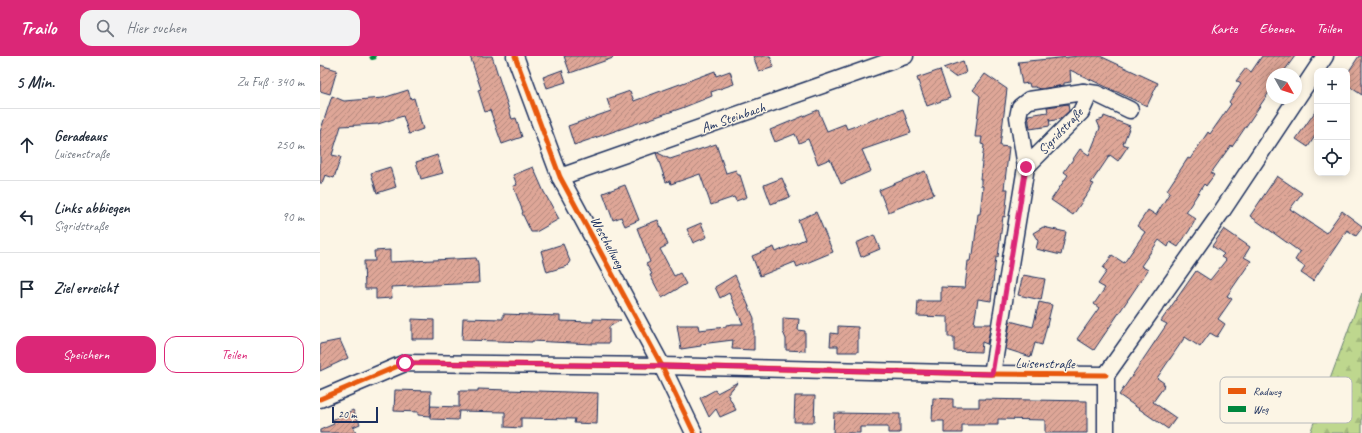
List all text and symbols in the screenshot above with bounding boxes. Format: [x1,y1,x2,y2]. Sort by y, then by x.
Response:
search box [80,10,360,46]
text: Trailo [20,16,56,40]
icon: search [94,17,116,39]
text: Hier suchen [126,19,187,38]
text: Karte [1210,20,1237,37]
text: Ebenen [1259,20,1294,37]
text: Teilen [1316,20,1342,37]
north arrow [1266,68,1302,104]
map controls [1314,68,1350,176]
button: + [1314,68,1350,104]
text: 5 Min. [16,72,55,93]
text: Zu Fuß · 340 m [237,74,304,90]
street label: Am Steinbach [699,98,768,136]
street label: Sigridstraße [1034,103,1087,158]
button: − [1314,104,1350,140]
text: Geradeaus [54,127,107,146]
icon: ahead [16,134,38,156]
text: 250 m [276,137,304,153]
button: locate [1314,140,1350,176]
text: Luisenstraße [54,146,109,162]
route end [1017,158,1035,176]
text: Links abbiegen [54,199,130,218]
icon: left [16,206,38,228]
text: 90 m [282,209,304,225]
street label: Westhellweg [587,213,629,272]
text: Sigridstraße [54,218,108,234]
icon: arrive [16,278,38,300]
text: Ziel erreicht [54,279,117,298]
button: Speichern [16,336,156,373]
button: Teilen [164,336,304,373]
route start [396,354,414,372]
street label: Luisenstraße [1015,354,1076,373]
legend [1220,377,1352,423]
text: Radweg [1253,384,1282,398]
text: Weg [1253,402,1270,416]
scale bar [332,405,378,424]
text: 20 m [338,407,357,421]

